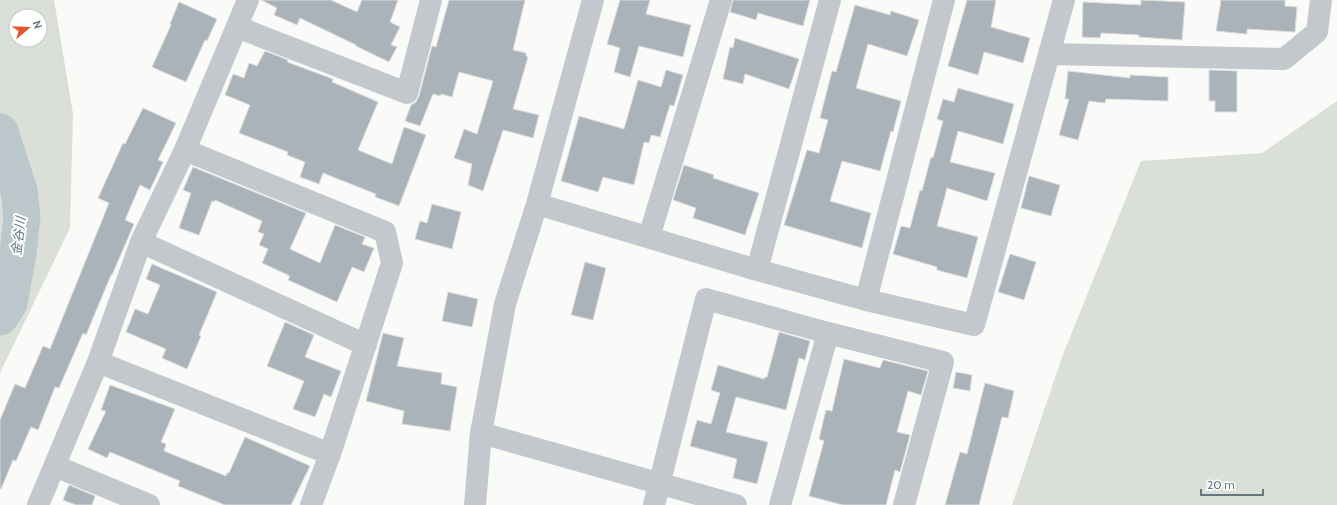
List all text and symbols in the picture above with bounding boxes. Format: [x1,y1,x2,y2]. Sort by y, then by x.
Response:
north arrow [8,8,48,48]
text: N [30,19,45,31]
water label: 金谷川 [8,214,29,256]
scale bar [1201,471,1263,497]
text: 20 m [1207,477,1235,492]

